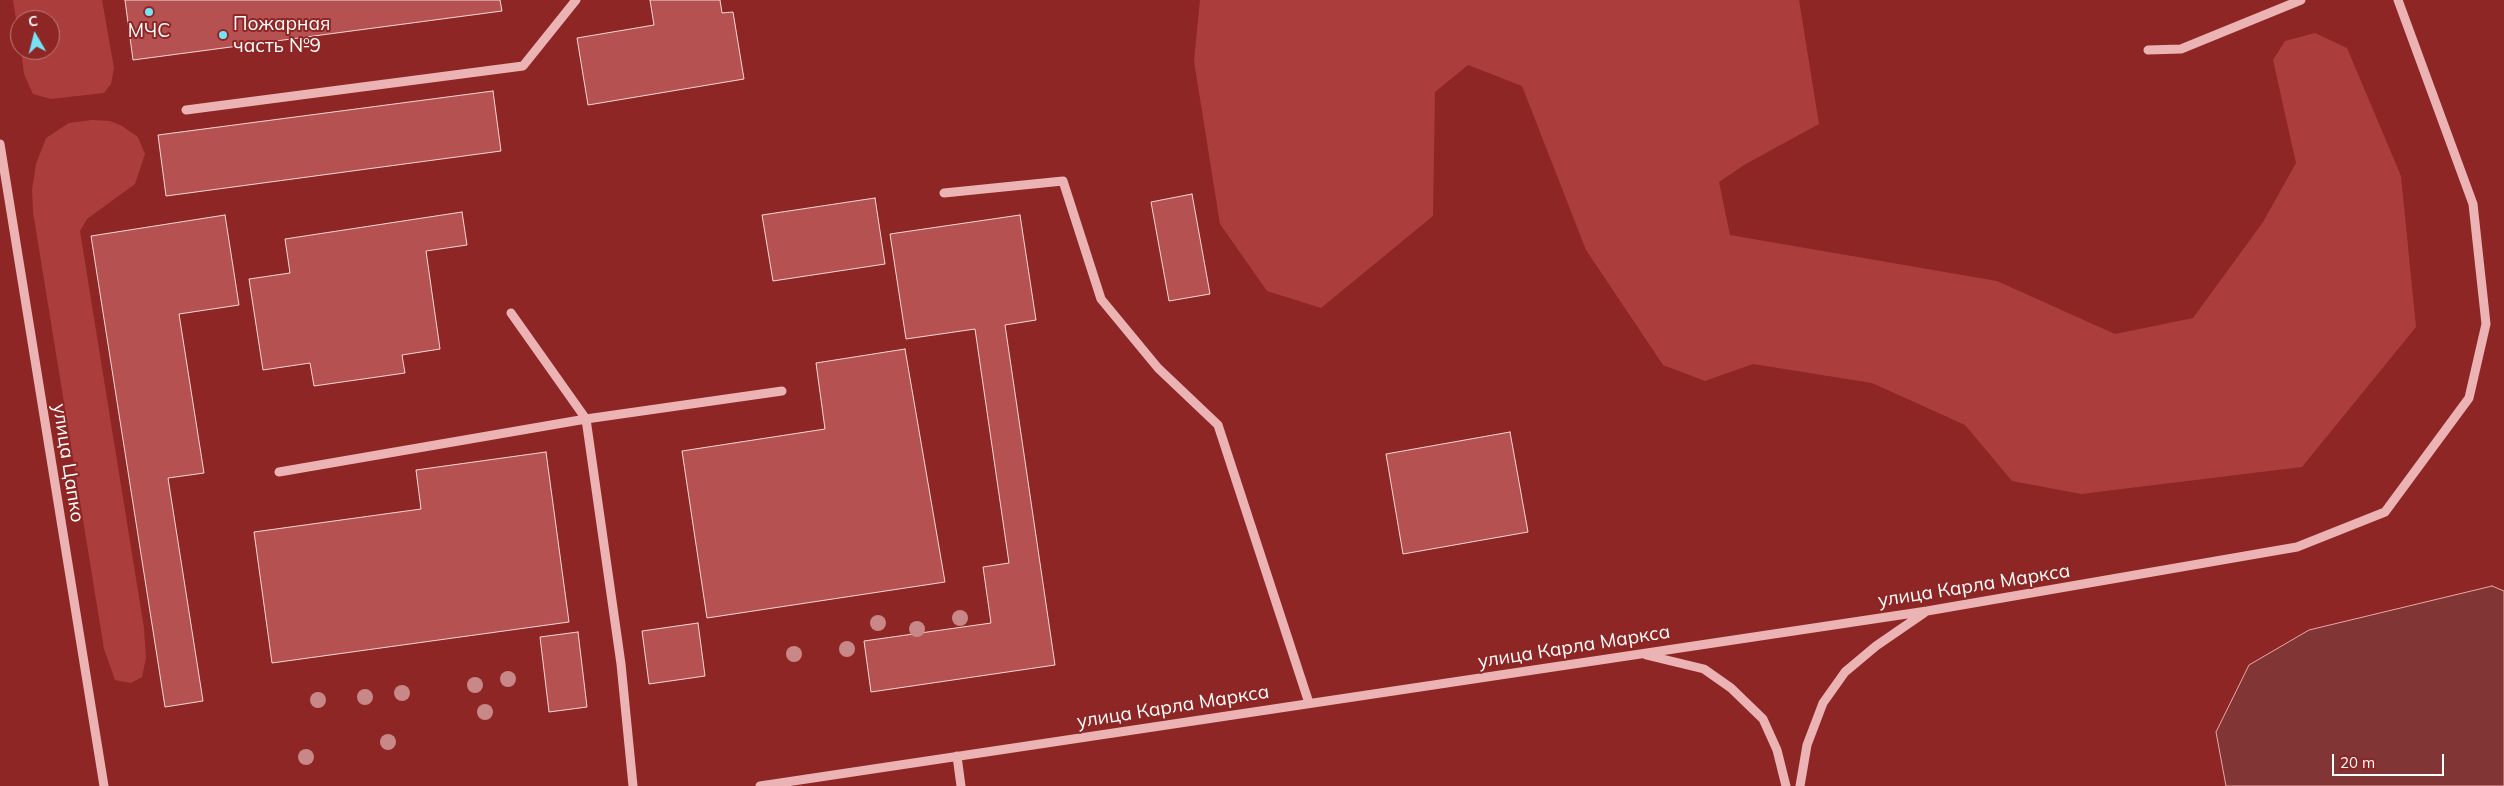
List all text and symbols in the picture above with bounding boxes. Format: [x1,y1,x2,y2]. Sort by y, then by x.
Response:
marker: МЧС [143,6,155,18]
north arrow [10,10,60,60]
text: С [27,12,39,31]
place label: Пожарная часть №9 [233,13,330,57]
place label: МЧС [128,20,170,42]
marker: Пожарная часть №9 [217,29,229,41]
street label: улица Цапко [47,402,89,524]
street label: улица Карла Маркса [1876,560,2072,612]
street label: улица Карла Маркса [1476,621,1672,673]
street label: улица Карла Маркса [1075,681,1271,733]
scale bar [2334,744,2446,776]
text: 20 m [2340,753,2375,772]

